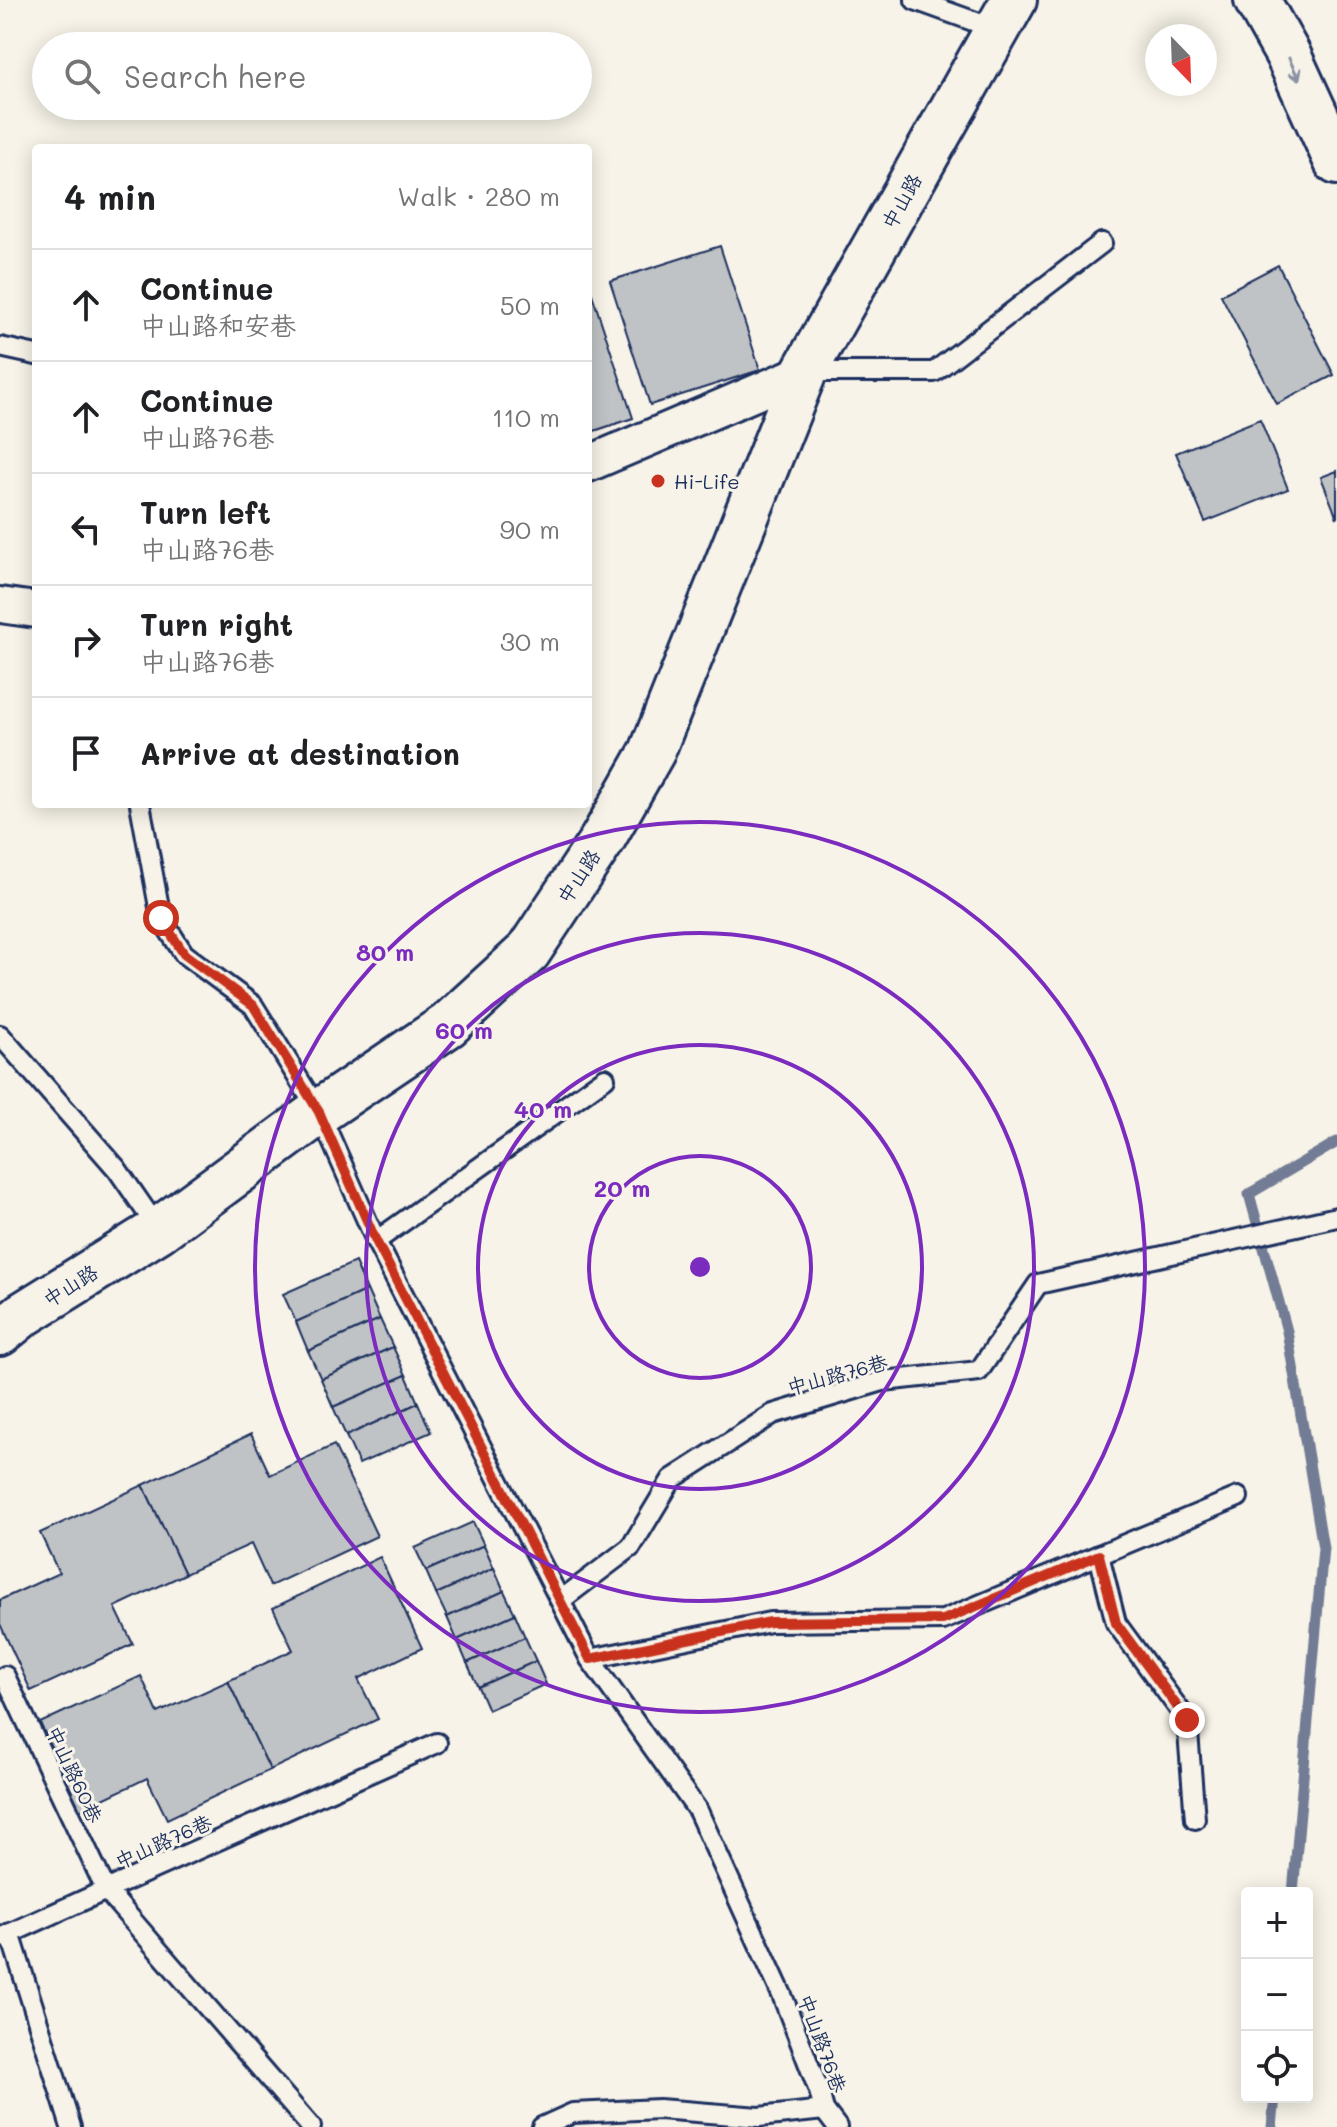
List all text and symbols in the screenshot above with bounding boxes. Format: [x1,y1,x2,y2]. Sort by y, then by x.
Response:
north arrow [1145,24,1217,96]
search box [32,32,592,120]
icon: search [60,54,104,98]
text: Search here [124,56,307,96]
one-way arrow [1287,56,1302,80]
street label: 中山路 [875,168,927,234]
text: 4 min [64,174,156,219]
text: Walk · 280 m [397,179,560,213]
text: Continue [140,268,273,308]
icon: ahead [64,283,108,327]
text: 50 m [500,288,560,322]
text: 中山路和安巷 [140,308,296,342]
text: Continue [140,380,273,420]
icon: ahead [64,395,108,439]
text: 110 m [492,400,560,434]
text: 中山路76巷 [140,420,274,454]
place label: Hi-Life [674,468,740,494]
marker: Hi-Life [649,472,667,490]
text: Turn left [140,492,271,532]
icon: left [64,507,108,551]
text: 90 m [500,512,560,546]
text: 中山路76巷 [140,532,274,566]
text: Turn right [140,604,293,644]
icon: right [64,619,108,663]
text: 30 m [500,624,560,658]
text: 中山路76巷 [140,644,274,678]
icon: arrive [64,731,108,775]
text: Arrive at destination [140,733,460,773]
street label: 中山路 [551,843,606,908]
route start [143,900,179,936]
text: 80 m [356,936,414,967]
text: 60 m [435,1014,493,1045]
text: 40 m [514,1093,572,1124]
text: 20 m [594,1172,650,1203]
centre of rings [686,1253,714,1281]
street label: 中山路 [38,1258,103,1312]
street label: 中山路76巷 [784,1348,891,1400]
route end [1169,1702,1205,1738]
street label: 中山路60巷 [41,1721,109,1828]
street label: 中山路76巷 [111,1808,216,1874]
map controls [1241,1887,1313,2103]
button: + [1241,1887,1313,1959]
button: − [1241,1959,1313,2031]
street label: 中山路76巷 [793,1990,853,2097]
button: locate [1241,2031,1313,2103]

